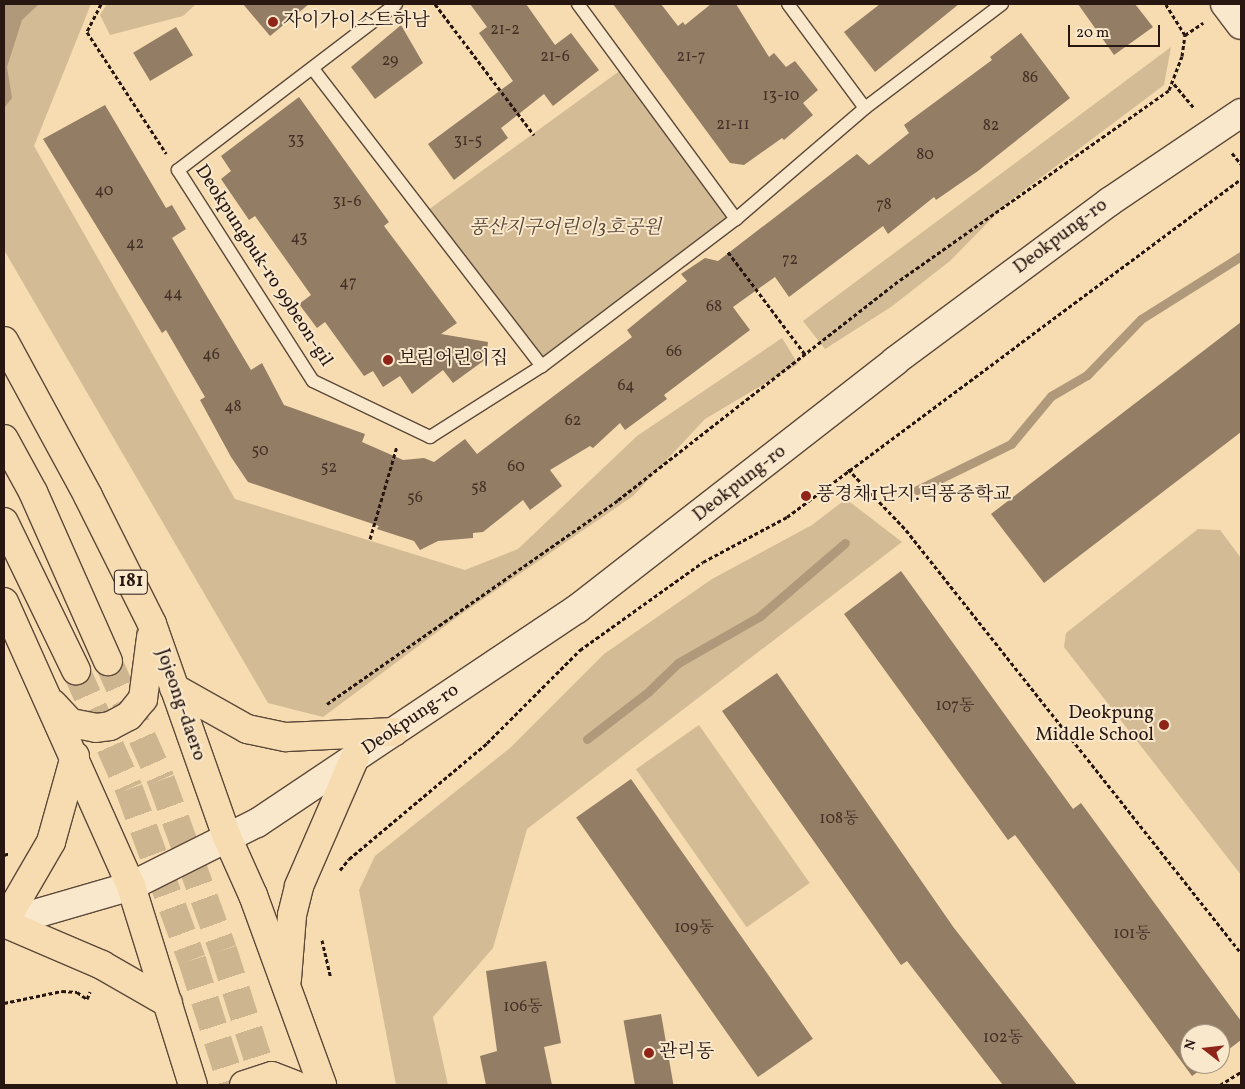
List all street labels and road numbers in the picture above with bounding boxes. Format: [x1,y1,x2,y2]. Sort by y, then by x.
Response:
street label: Deokpungbuk-ro 99beon-gil [189,161,337,371]
street label: Deokpung-ro [1009,194,1113,280]
street label: Deokpung-ro [689,441,791,527]
road number: 181 [114,566,148,598]
street label: Jojeong-daero [150,646,210,764]
street label: Deokpung-ro [358,679,464,761]

